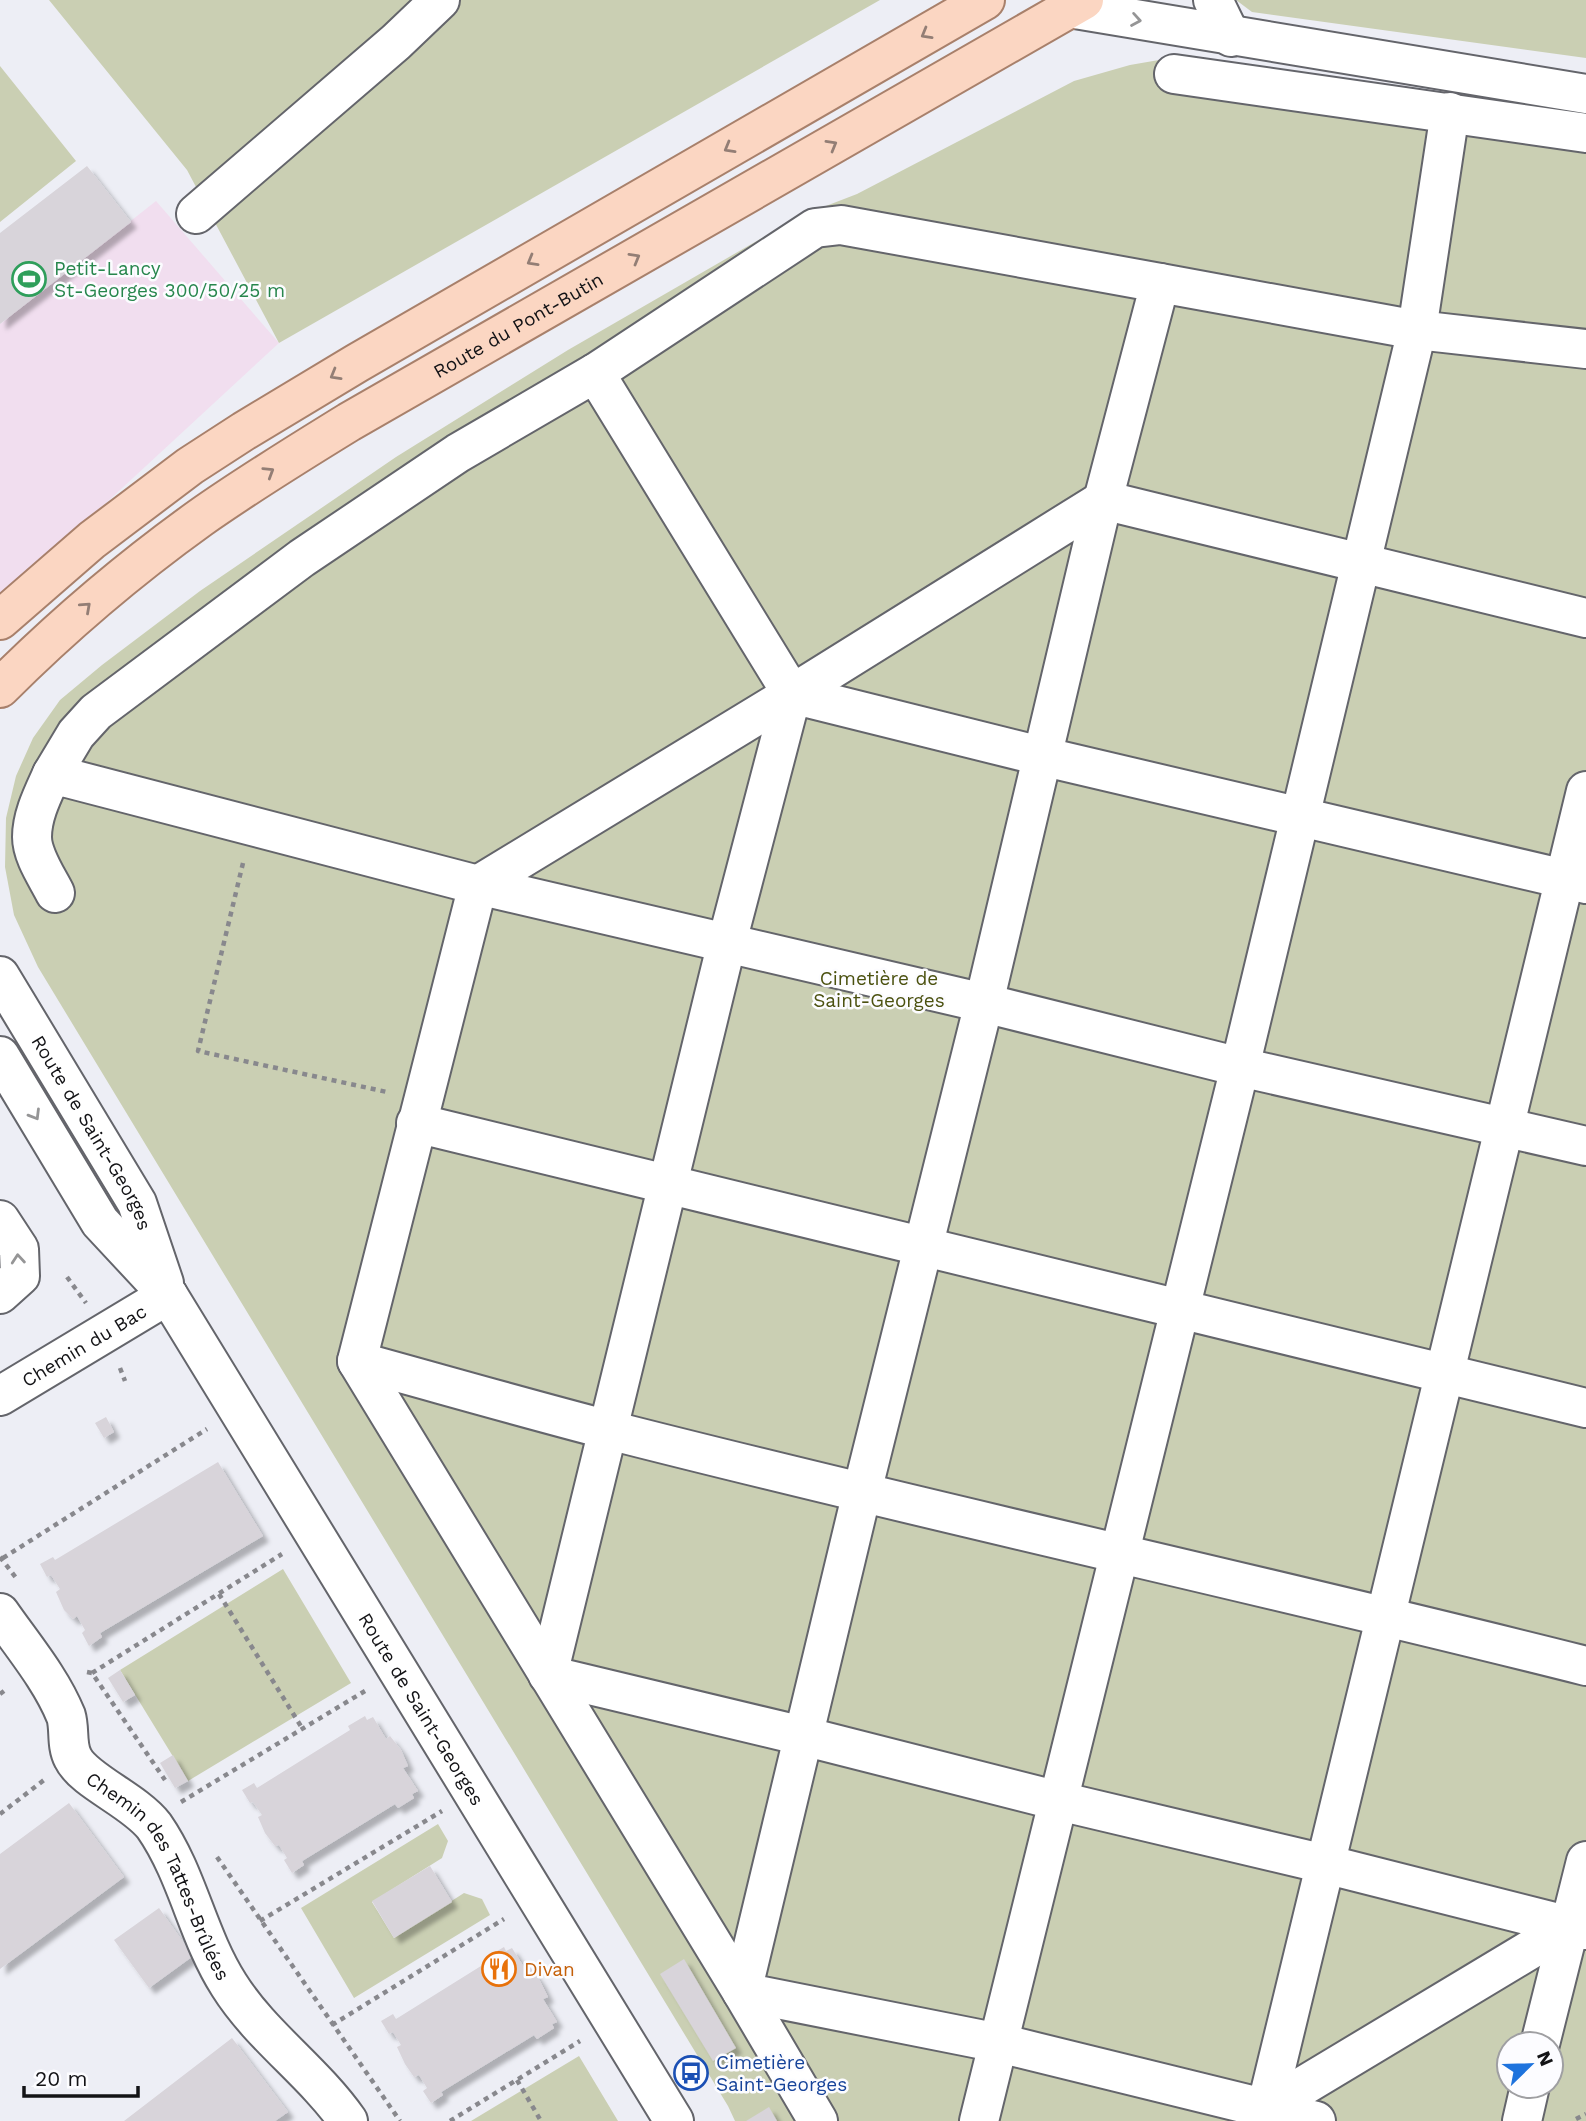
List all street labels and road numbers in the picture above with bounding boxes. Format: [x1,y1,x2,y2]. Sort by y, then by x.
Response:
street label: Route du Pont-Butin [429,268,607,383]
street label: Route de Saint-Georges [26,1031,156,1233]
street label: Chemin du Bac [18,1300,151,1392]
street label: Route de Saint-Georges [353,1609,489,1810]
street label: Chemin des Tattes-Brûlées [82,1767,235,1984]

